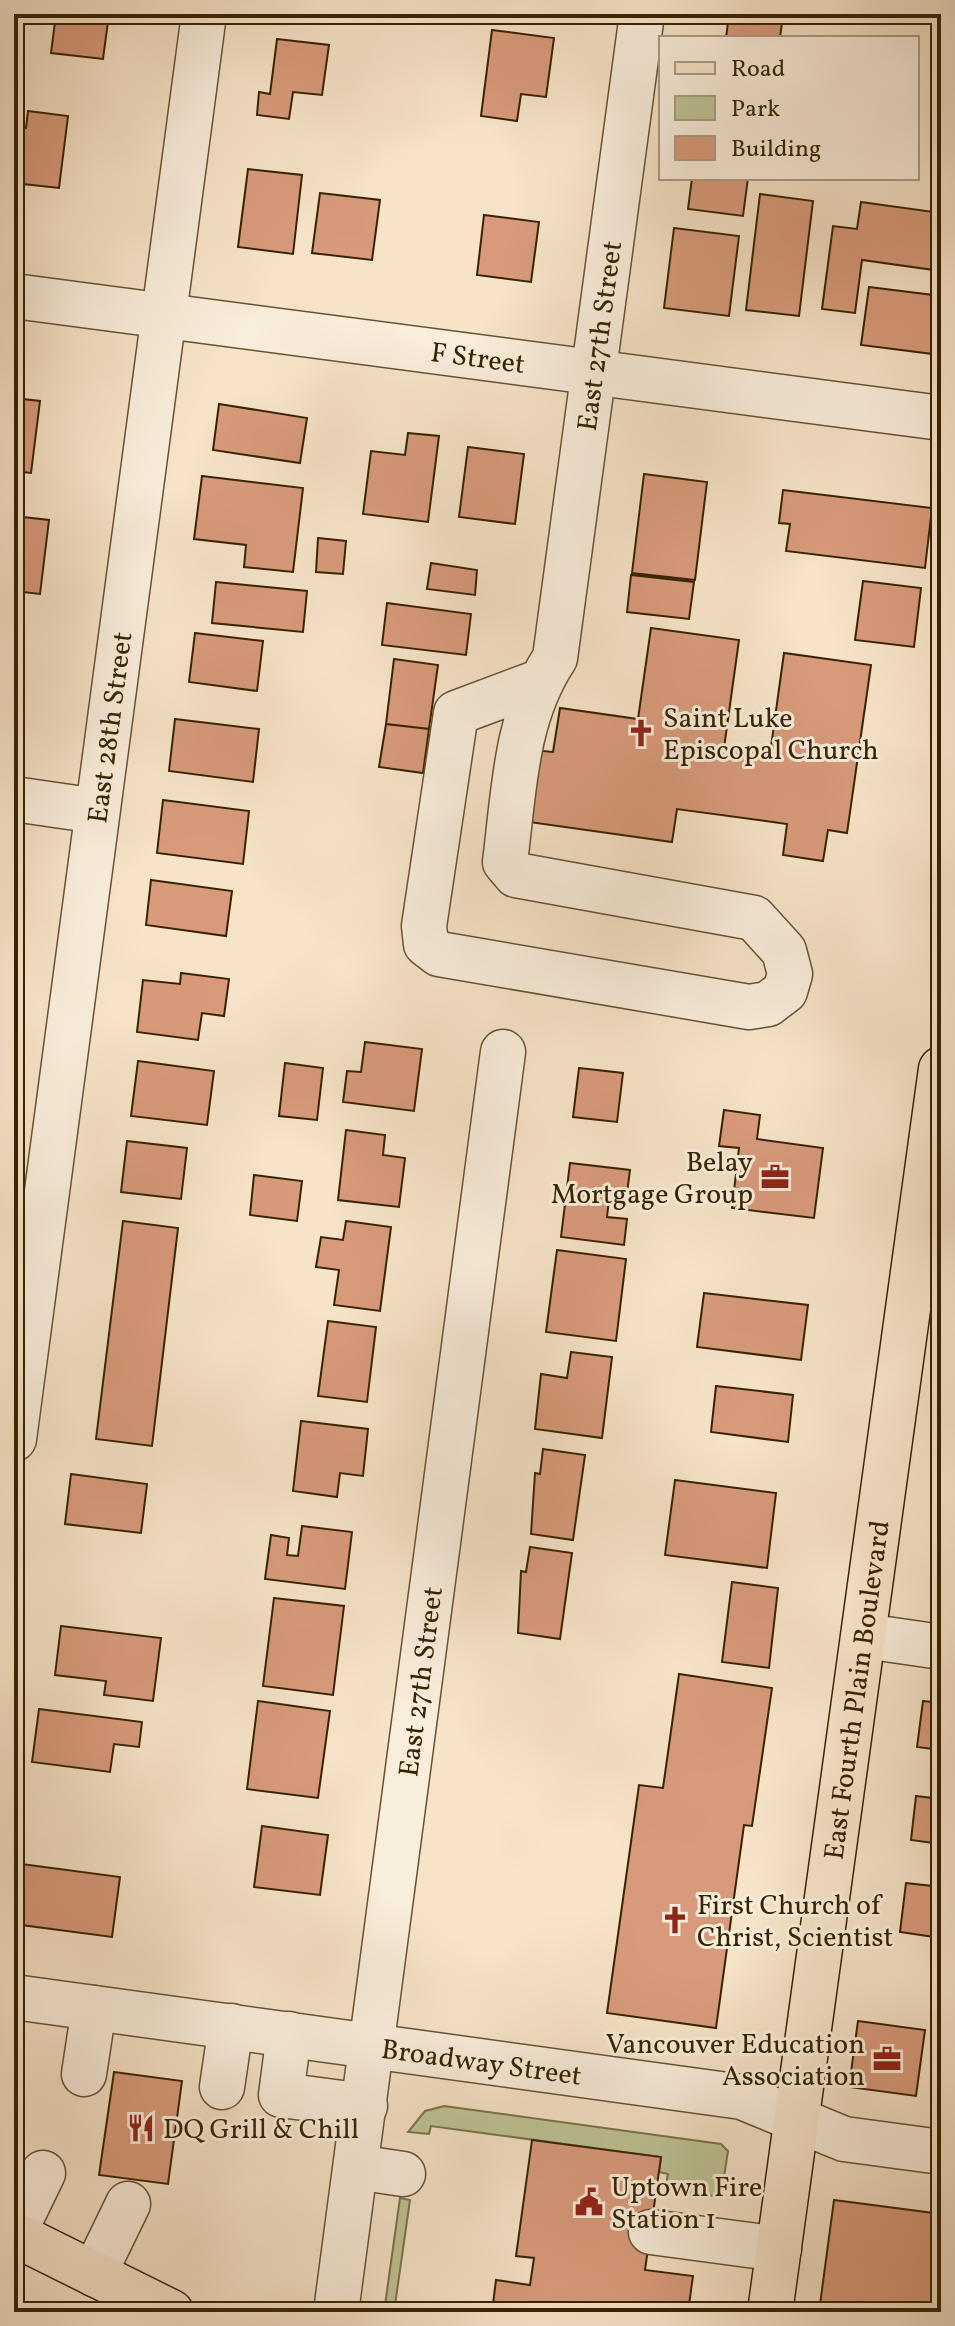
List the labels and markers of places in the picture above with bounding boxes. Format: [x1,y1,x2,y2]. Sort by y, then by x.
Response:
place label: Saint Luke Episcopal Church [663,700,879,771]
church icon: Saint Luke Episcopal Church [626,718,656,748]
place label: Belay Mortgage Group [551,1144,753,1215]
office icon: Belay Mortgage Group [760,1162,790,1192]
place label: First Church of Christ, Scientist [697,1887,893,1958]
church icon: First Church of Christ, Scientist [660,1905,690,1935]
place label: Vancouver Education Association [606,2026,865,2097]
office icon: Vancouver Education Association [872,2044,902,2074]
place label: DQ Grill & Chill [163,2111,359,2150]
restaurant icon: DQ Grill & Chill [126,2113,156,2143]
place label: Uptown Fire Station 1 [611,2169,762,2240]
public building icon: Uptown Fire Station 1 [574,2187,604,2217]

